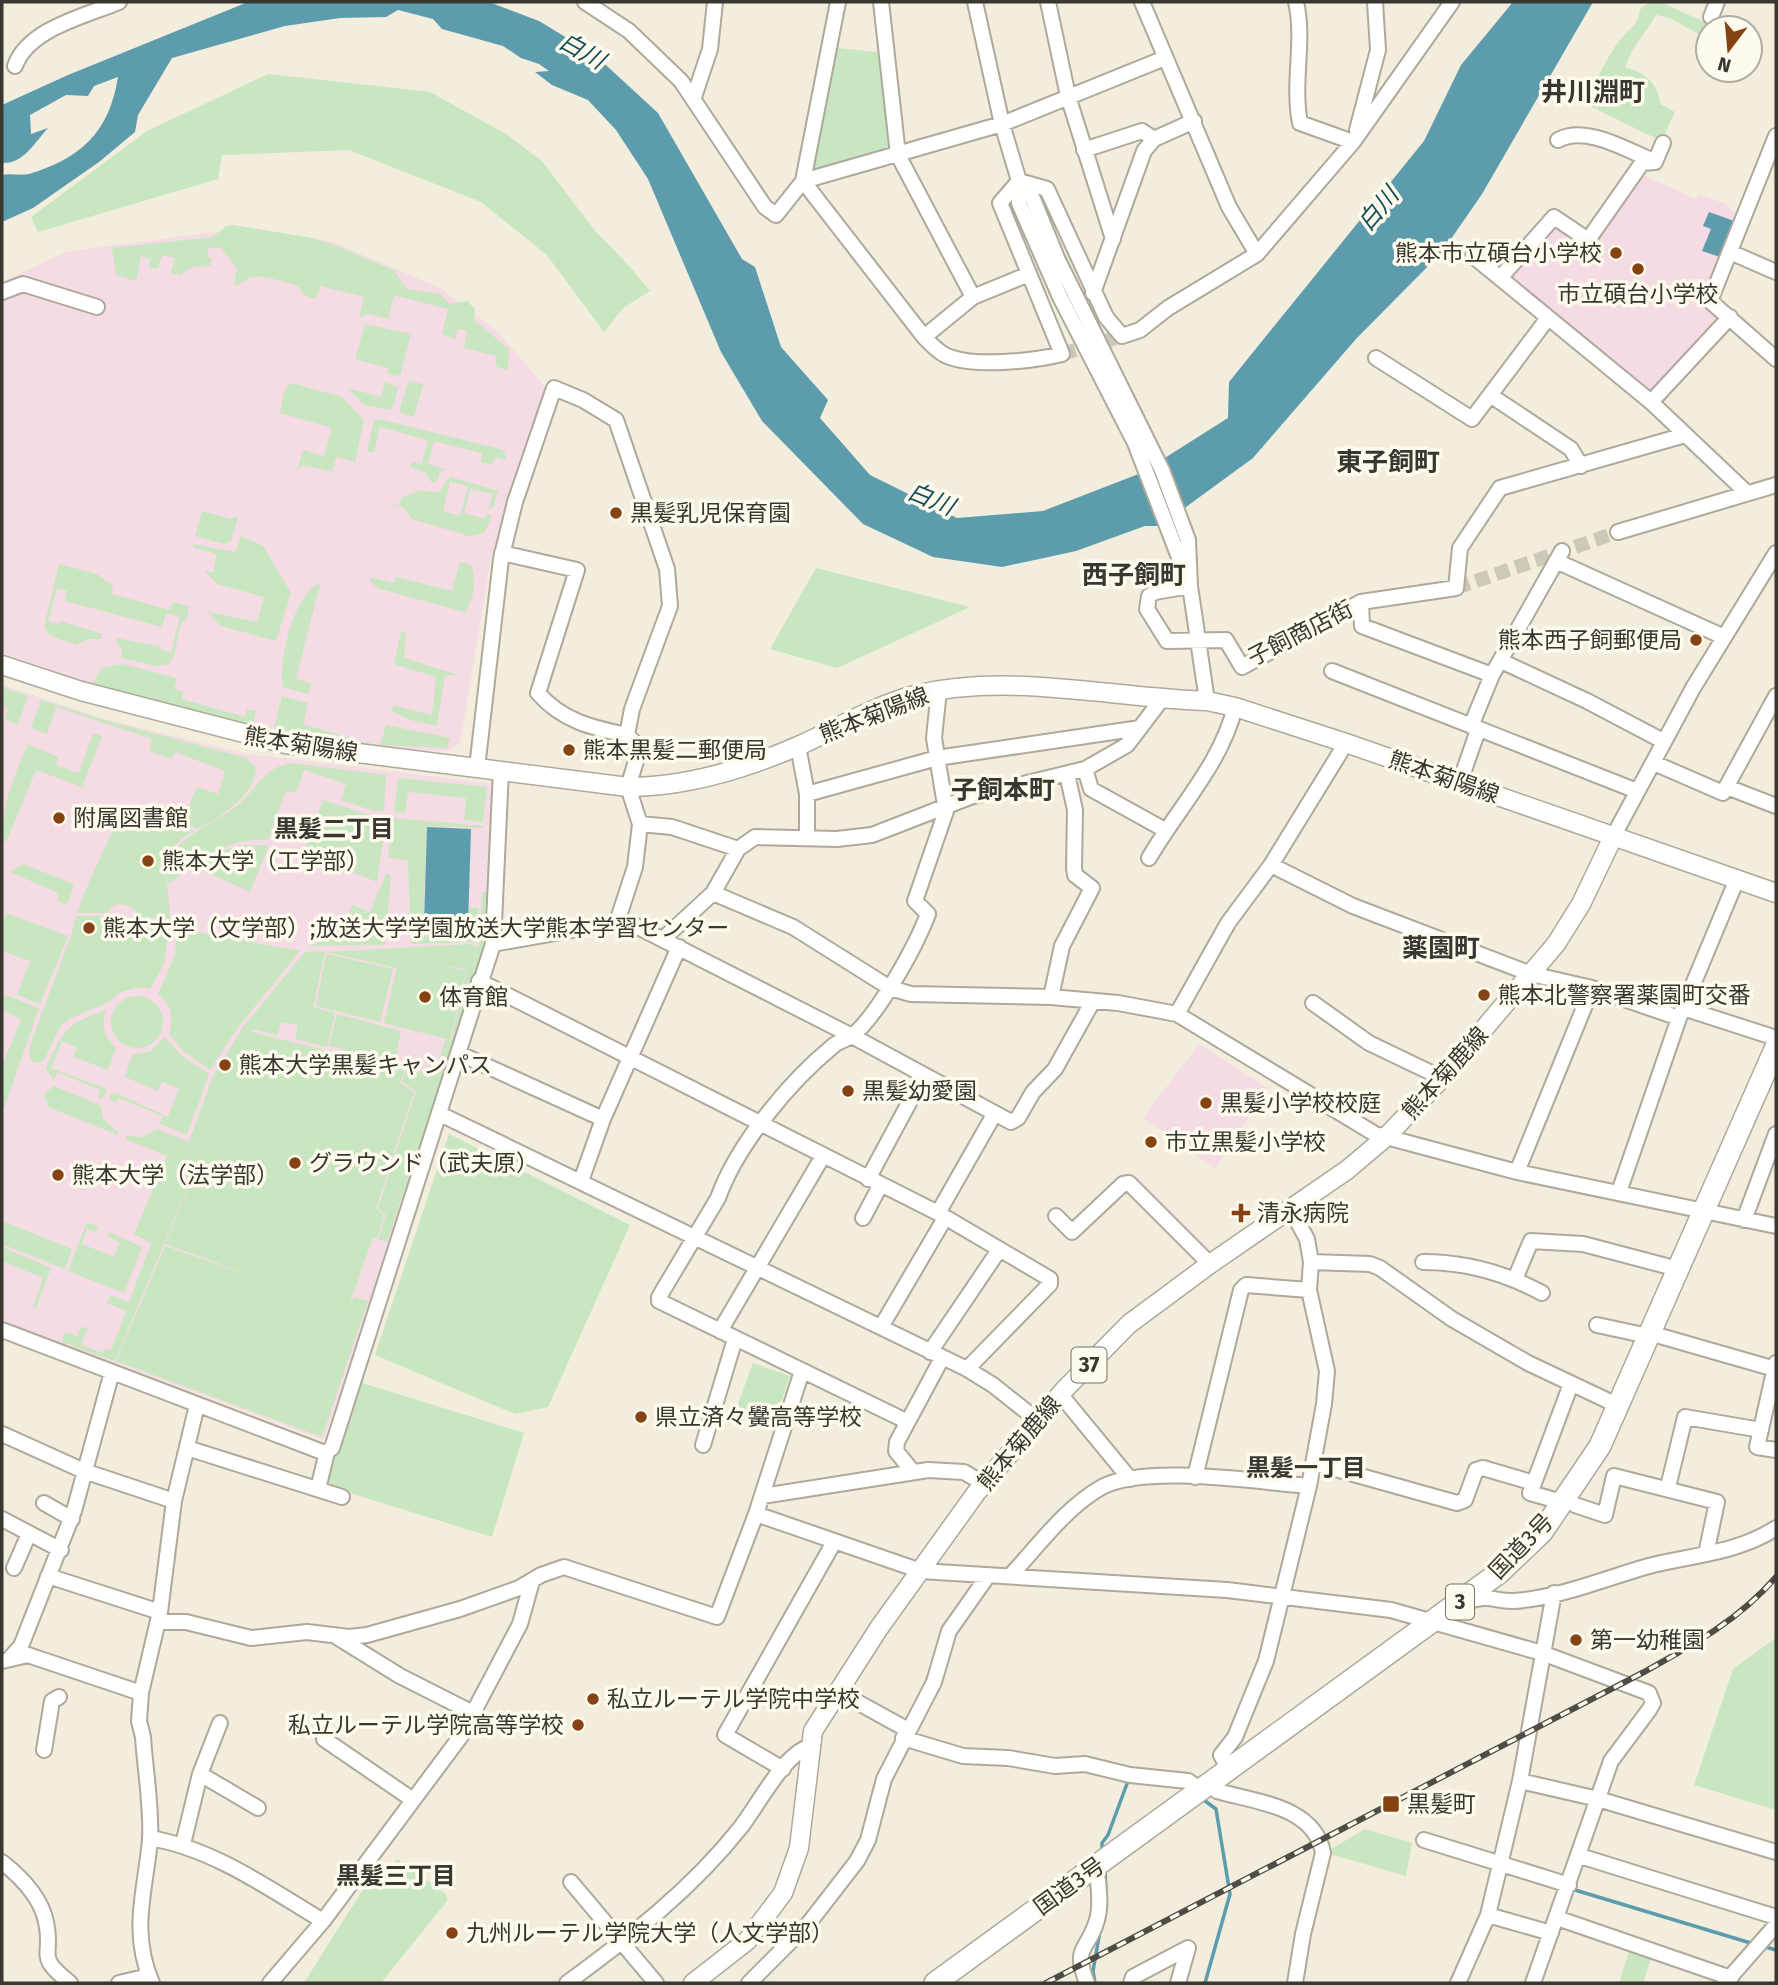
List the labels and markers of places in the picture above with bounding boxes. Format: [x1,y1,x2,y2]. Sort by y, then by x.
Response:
place label: 熊本市立碩台小学校 [1395,239,1602,267]
marker: 熊本市立碩台小学校 [1608,245,1624,261]
marker: 市立碩台小学校 [1630,261,1646,277]
place label: 市立碩台小学校 [1558,280,1719,308]
place label: 黒髪乳児保育園 [630,499,791,527]
marker: 黒髪乳児保育園 [608,505,624,521]
place label: 熊本西子飼郵便局 [1498,626,1682,654]
marker: 熊本西子飼郵便局 [1688,632,1704,648]
place label: 熊本黒髪二郵便局 [583,736,767,764]
marker: 熊本黒髪二郵便局 [561,742,577,758]
place label: 附属図書館 [73,804,188,832]
marker: 附属図書館 [51,810,67,826]
place label: 熊本大学（工学部） [162,847,369,875]
marker: 熊本大学（工学部） [140,853,156,869]
place label: 熊本大学（文学部）;放送大学学園放送大学熊本学習センター [103,914,730,942]
marker: 熊本大学（文学部）;放送大学学園放送大学熊本学習センター [81,920,97,936]
place label: 熊本北警察署薬園町交番 [1498,981,1751,1009]
place label: 体育館 [439,983,508,1011]
marker: 熊本北警察署薬園町交番 [1476,987,1492,1003]
marker: 体育館 [417,989,433,1005]
place label: 熊本大学黒髪キャンパス [239,1051,492,1079]
marker: 熊本大学黒髪キャンパス [217,1057,233,1073]
place label: 黒髪幼愛園 [862,1077,977,1105]
marker: 黒髪幼愛園 [840,1083,856,1099]
place label: 黒髪小学校校庭 [1220,1089,1381,1117]
marker: 黒髪小学校校庭 [1198,1095,1214,1111]
place label: 市立黒髪小学校 [1165,1128,1326,1156]
marker: 市立黒髪小学校 [1143,1134,1159,1150]
place label: グラウンド（武夫原） [309,1149,539,1177]
marker: グラウンド（武夫原） [287,1155,303,1171]
place label: 熊本大学（法学部） [72,1161,279,1189]
marker: 熊本大学（法学部） [50,1167,66,1183]
place label: 清永病院 [1257,1199,1349,1227]
marker: 清永病院 [1231,1203,1251,1223]
place label: 県立済々黌高等学校 [655,1403,862,1431]
marker: 県立済々黌高等学校 [633,1409,649,1425]
place label: 第一幼稚園 [1590,1626,1705,1654]
marker: 第一幼稚園 [1568,1632,1584,1648]
place label: 私立ルーテル学院中学校 [607,1685,860,1713]
marker: 私立ルーテル学院中学校 [585,1691,601,1707]
place label: 私立ルーテル学院高等学校 [288,1711,564,1739]
marker: 私立ルーテル学院高等学校 [570,1717,586,1733]
place label: 黒髪町 [1407,1790,1476,1818]
marker: 黒髪町 [1381,1794,1401,1814]
place label: 九州ルーテル学院大学（人文学部） [466,1919,834,1947]
marker: 九州ルーテル学院大学（人文学部） [444,1925,460,1941]

